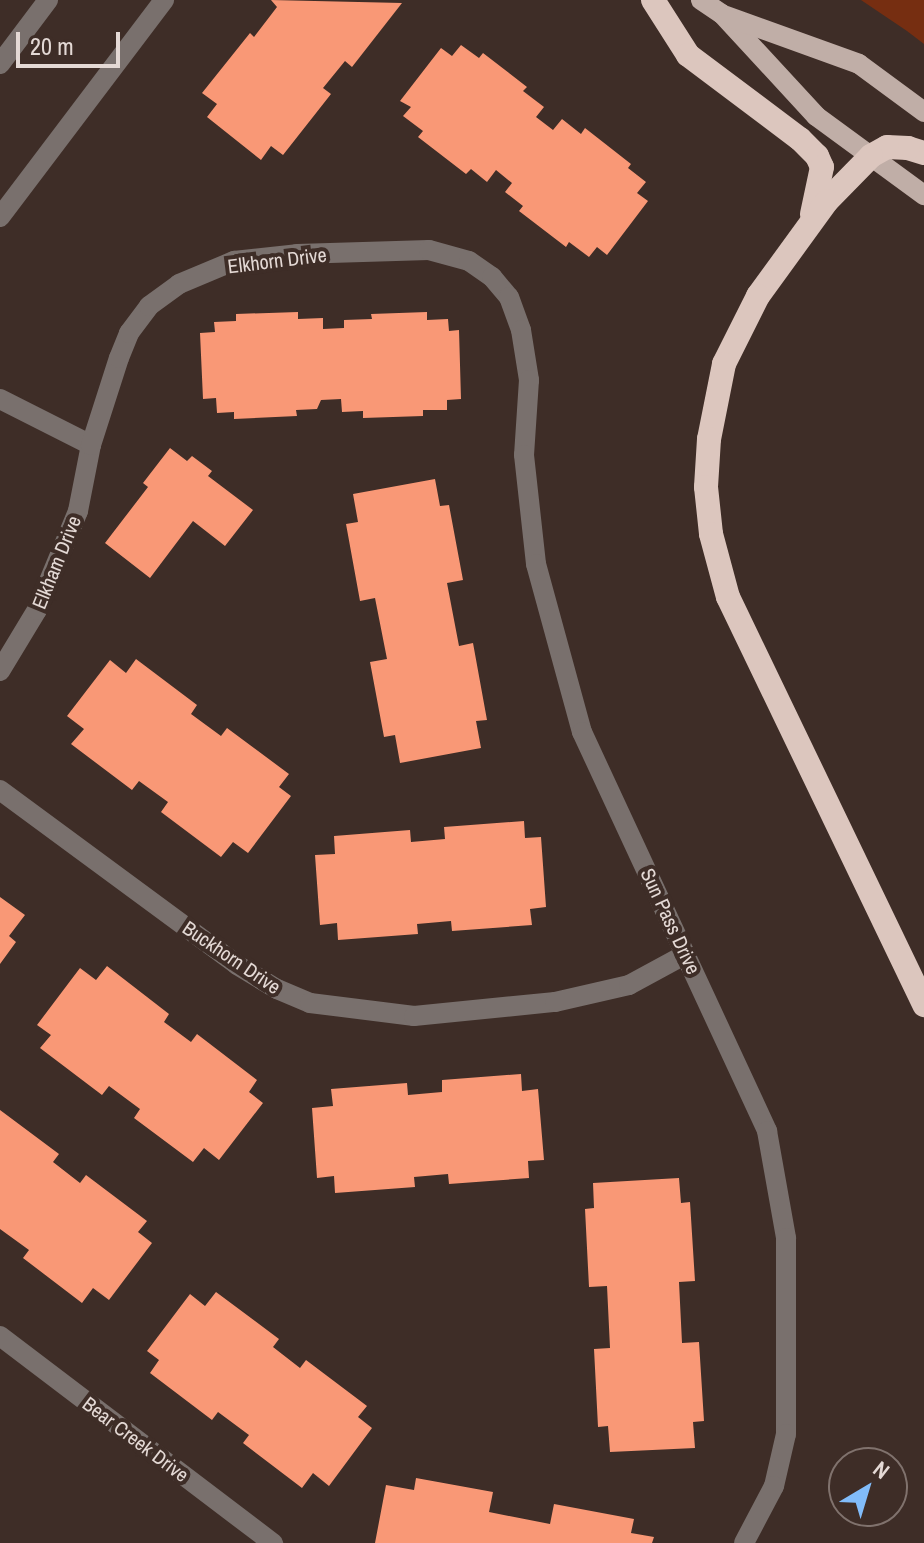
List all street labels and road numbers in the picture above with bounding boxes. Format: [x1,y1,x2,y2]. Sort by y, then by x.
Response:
street label: Elkhorn Drive [226,242,328,278]
street label: Elkham Drive [26,512,86,612]
street label: Sun Pass Drive [636,864,706,978]
street label: Buckhorn Drive [178,915,286,999]
street label: Bear Creek Drive [78,1391,194,1487]

